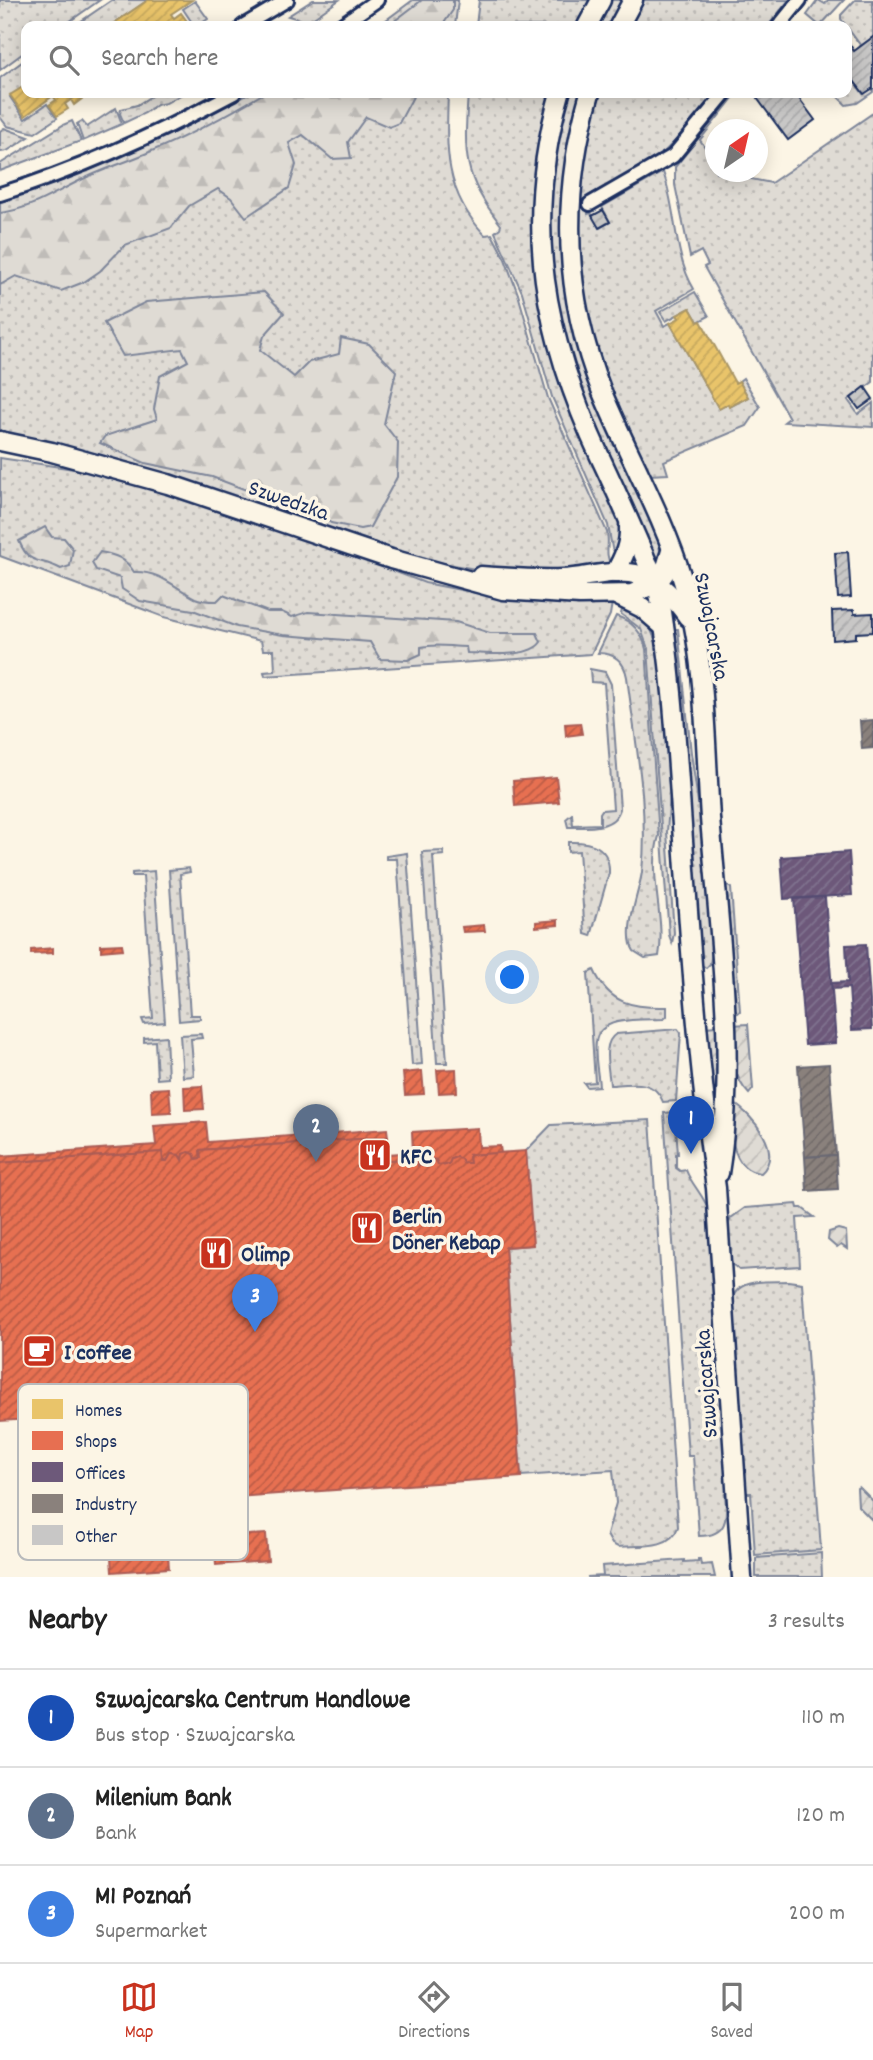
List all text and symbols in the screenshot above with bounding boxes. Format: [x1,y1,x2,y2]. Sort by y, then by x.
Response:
search box [21,21,852,98]
icon: search [45,41,83,79]
text: Search here [101,41,219,78]
north arrow [705,119,768,182]
street label: Szwedzka [243,473,334,532]
street label: Szwajcarska [683,570,736,684]
your location [495,960,529,994]
pin: 1 [668,1096,714,1154]
pin: 2 [293,1104,339,1162]
restaurant icon: KFC [356,1136,394,1174]
place label: KFC [400,1142,433,1175]
place label: Berlin Döner Kebap [392,1202,501,1261]
restaurant icon: Berlin Döner Kebap [348,1209,386,1247]
restaurant icon: Olimp [197,1234,235,1272]
place label: Olimp [241,1240,291,1273]
pin: 3 [232,1274,278,1332]
street label: Szwajcarska [688,1327,729,1439]
cafe icon: I coffee [20,1332,58,1370]
place label: I coffee [64,1338,132,1371]
legend [18,1384,248,1560]
text: Homes [75,1399,123,1426]
text: Shops [75,1430,117,1457]
text: Offices [75,1462,126,1489]
text: Industry [75,1493,137,1520]
text: Other [75,1525,117,1552]
text: Nearby [28,1601,106,1644]
text: 3 results [768,1606,845,1639]
text: Szwajcarska Centrum Handlowe [95,1683,410,1720]
text: 1 [48,1702,54,1735]
text: 110 m [801,1702,845,1735]
text: Bus stop · Szwajcarska [95,1720,295,1753]
text: Milenium Bank [95,1781,232,1818]
text: 2 [46,1800,56,1833]
text: 120 m [796,1800,845,1833]
text: Bank [95,1818,137,1851]
text: M1 Poznań [95,1879,191,1916]
text: 3 [46,1898,56,1931]
text: 200 m [789,1898,845,1931]
text: Supermarket [95,1916,207,1949]
tab: Map [120,1978,158,2047]
tab: Directions [398,1978,470,2047]
tab: Saved [710,1978,753,2047]

